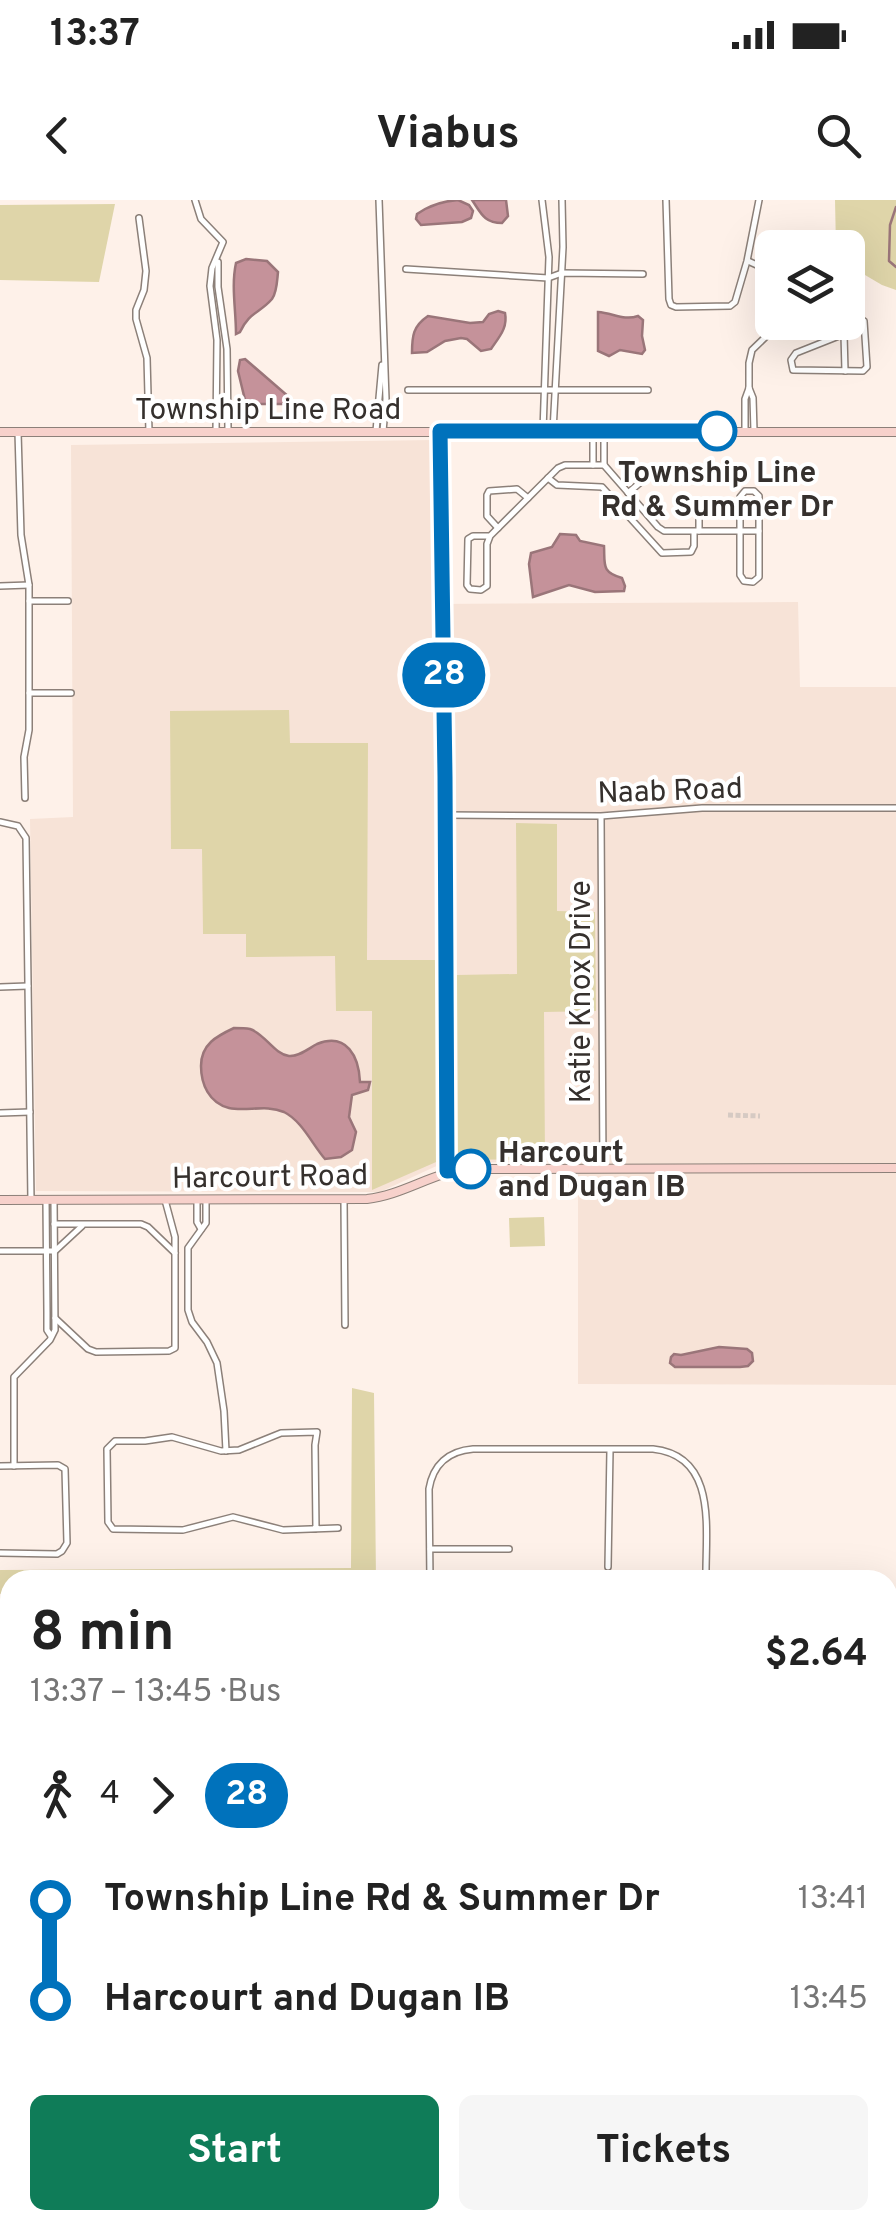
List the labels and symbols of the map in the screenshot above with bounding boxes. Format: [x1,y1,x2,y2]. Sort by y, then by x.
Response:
street label: Township Line Road [135,393,401,430]
marker: Township Line Rd & Summer Dr [698,412,736,450]
place label: Township Line Rd & Summer Dr [600,456,834,527]
line badge: 28 [399,642,489,708]
street label: Naab Road [597,771,743,814]
street label: Katie Knox Drive [564,880,601,1104]
place label: Harcourt and Dugan IB [498,1136,685,1207]
marker: Harcourt and Dugan IB [452,1150,490,1188]
street label: Harcourt Road [172,1158,368,1199]

